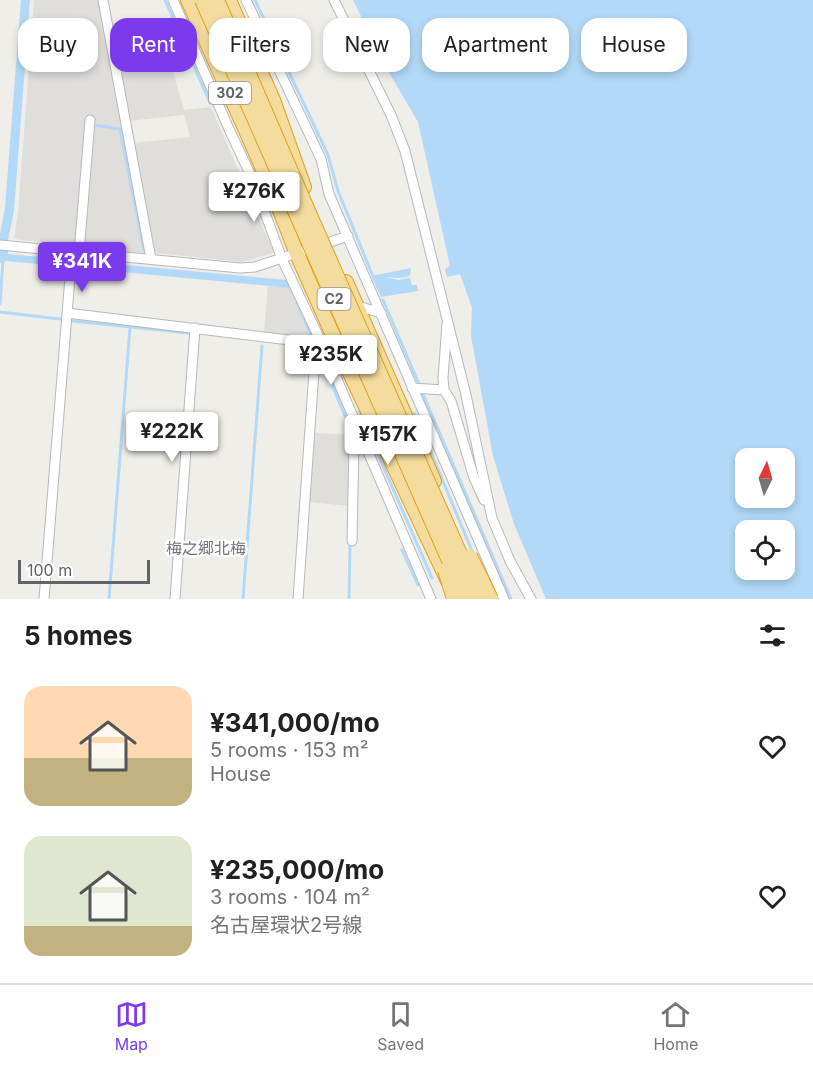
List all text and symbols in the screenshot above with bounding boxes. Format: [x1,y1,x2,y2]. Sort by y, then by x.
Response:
chip: Buy [18,18,98,72]
chip: Rent [110,18,197,72]
chip: Filters [209,18,311,72]
chip: New [323,18,410,72]
chip: Apartment [422,18,569,72]
chip: House [581,18,687,72]
road number: 302 [209,82,251,104]
pin: ¥276K [212,172,296,223]
text: ¥276K [223,179,285,203]
pin: ¥341K [40,242,124,293]
text: ¥341K [52,249,112,273]
road number: C2 [318,288,350,310]
pin: ¥235K [289,335,373,386]
text: ¥235K [299,342,363,366]
pin: ¥222K [130,412,214,463]
pin: ¥157K [346,415,430,466]
text: ¥222K [140,419,204,443]
text: ¥157K [359,422,417,446]
north arrow [735,448,795,508]
map controls [735,448,795,580]
button: locate [735,520,795,580]
district label: 梅之郷北梅 [166,538,246,558]
scale bar [18,557,150,584]
text: 100 m [27,560,72,580]
icon: filters [756,619,789,652]
text: 5 homes [24,620,133,651]
text: ¥341,000/mo [210,707,380,738]
icon: home [72,710,144,782]
icon: heart [756,730,789,763]
text: 5 rooms · 153 m² [210,738,369,762]
text: House [210,762,271,786]
text: ¥235,000/mo [210,854,384,885]
icon: home [72,860,144,932]
icon: heart [756,880,789,913]
text: 3 rooms · 104 m² [210,885,370,909]
text: 名古屋環状2号線 [210,913,362,937]
tab: Map [115,998,148,1054]
tab: Saved [377,998,424,1054]
tab: Home [653,998,698,1054]

